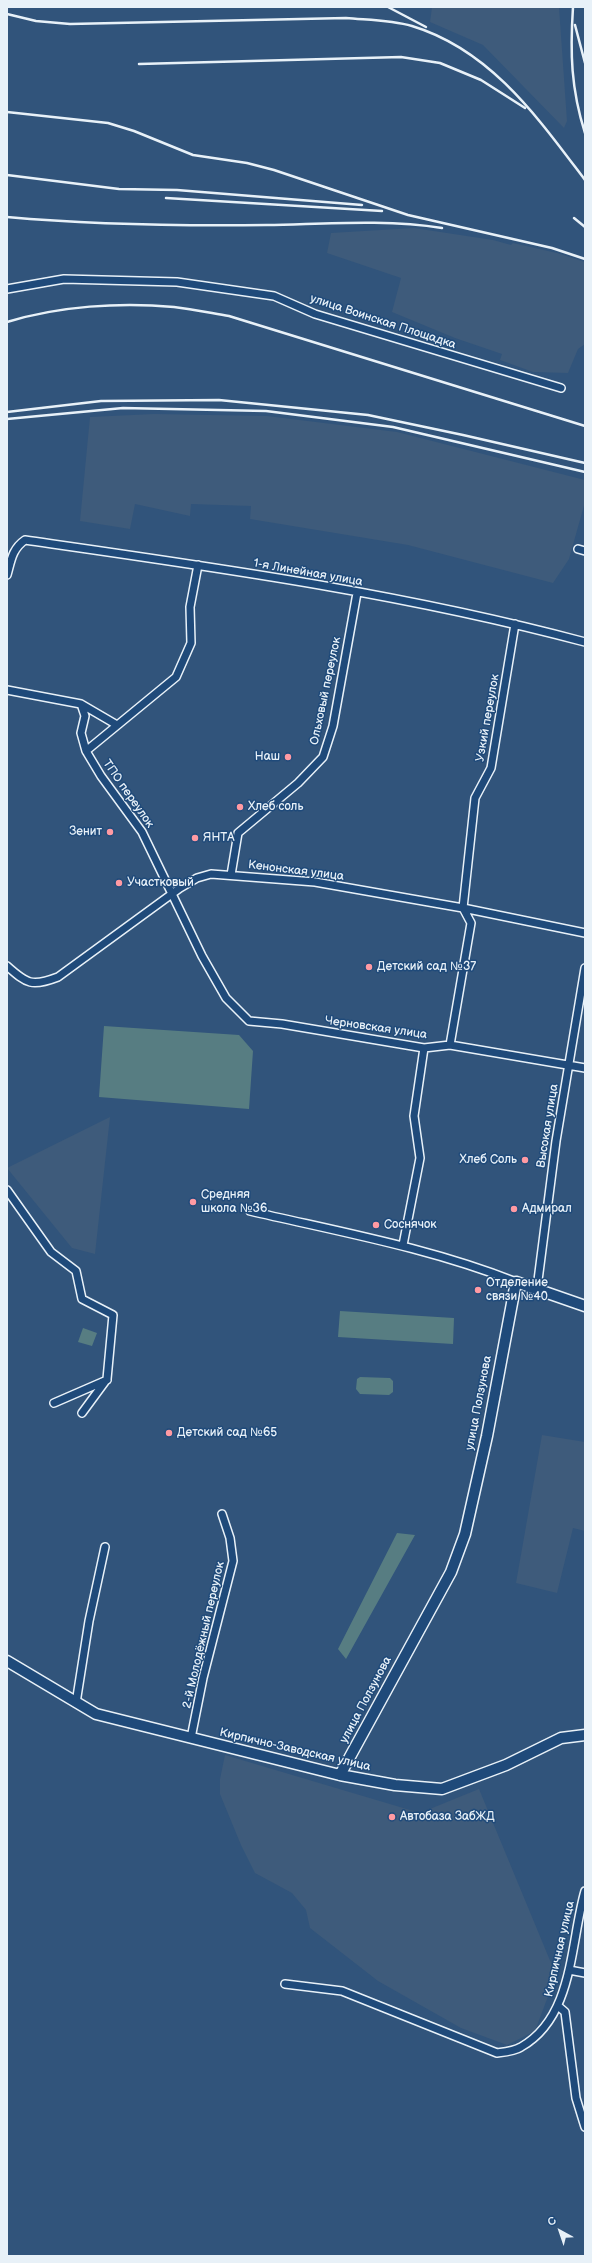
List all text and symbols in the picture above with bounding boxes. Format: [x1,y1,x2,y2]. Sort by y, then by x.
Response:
street label: улица Воинская Площадка [308,292,458,352]
street label: 1-я Линейная улица [252,556,364,590]
street label: Ольховый переулок [308,636,344,746]
street label: Узкий переулок [473,673,503,763]
place label: Наш [255,750,280,764]
marker: Наш [283,752,293,762]
street label: ТПО переулок [99,757,157,831]
place label: Хлеб соль [248,800,303,814]
marker: Хлеб соль [235,802,245,812]
place label: Зенит [69,825,102,839]
marker: Зенит [105,827,115,837]
place label: ЯНТА [203,831,235,845]
marker: ЯНТА [190,833,200,843]
street label: Кенонская улица [247,858,345,884]
place label: Участковый [127,876,194,890]
marker: Участковый [114,878,124,888]
place label: Детский сад №37 [377,960,476,974]
marker: Детский сад №37 [364,962,374,972]
street label: Черновская улица [324,1014,428,1042]
street label: Высокая улица [534,1083,562,1169]
place label: Хлеб Соль [459,1153,517,1167]
marker: Хлеб Соль [520,1155,530,1165]
place label: Средняя школа №36 [201,1188,267,1216]
marker: Средняя школа №36 [188,1197,198,1207]
place label: Адмирал [522,1202,572,1216]
marker: Адмирал [509,1204,519,1214]
place label: Соснячок [384,1218,437,1232]
marker: Соснячок [371,1220,381,1230]
place label: Отделение связи №40 [486,1276,548,1304]
marker: Отделение связи №40 [473,1285,483,1295]
street label: улица Ползунова [463,1354,495,1452]
place label: Детский сад №65 [177,1426,277,1440]
marker: Детский сад №65 [164,1428,174,1438]
street label: 2-й Молодёжный переулок [180,1560,228,1710]
street label: улица Ползунова [337,1654,395,1746]
street label: Кирпично-Заводская улица [218,1726,372,1774]
place label: Автобаза ЗабЖД [400,1810,495,1824]
marker: Автобаза ЗабЖД [387,1812,397,1822]
street label: Кирпичная улица [542,1900,578,1998]
north arrow [540,2211,580,2251]
text: С [545,2214,559,2229]

